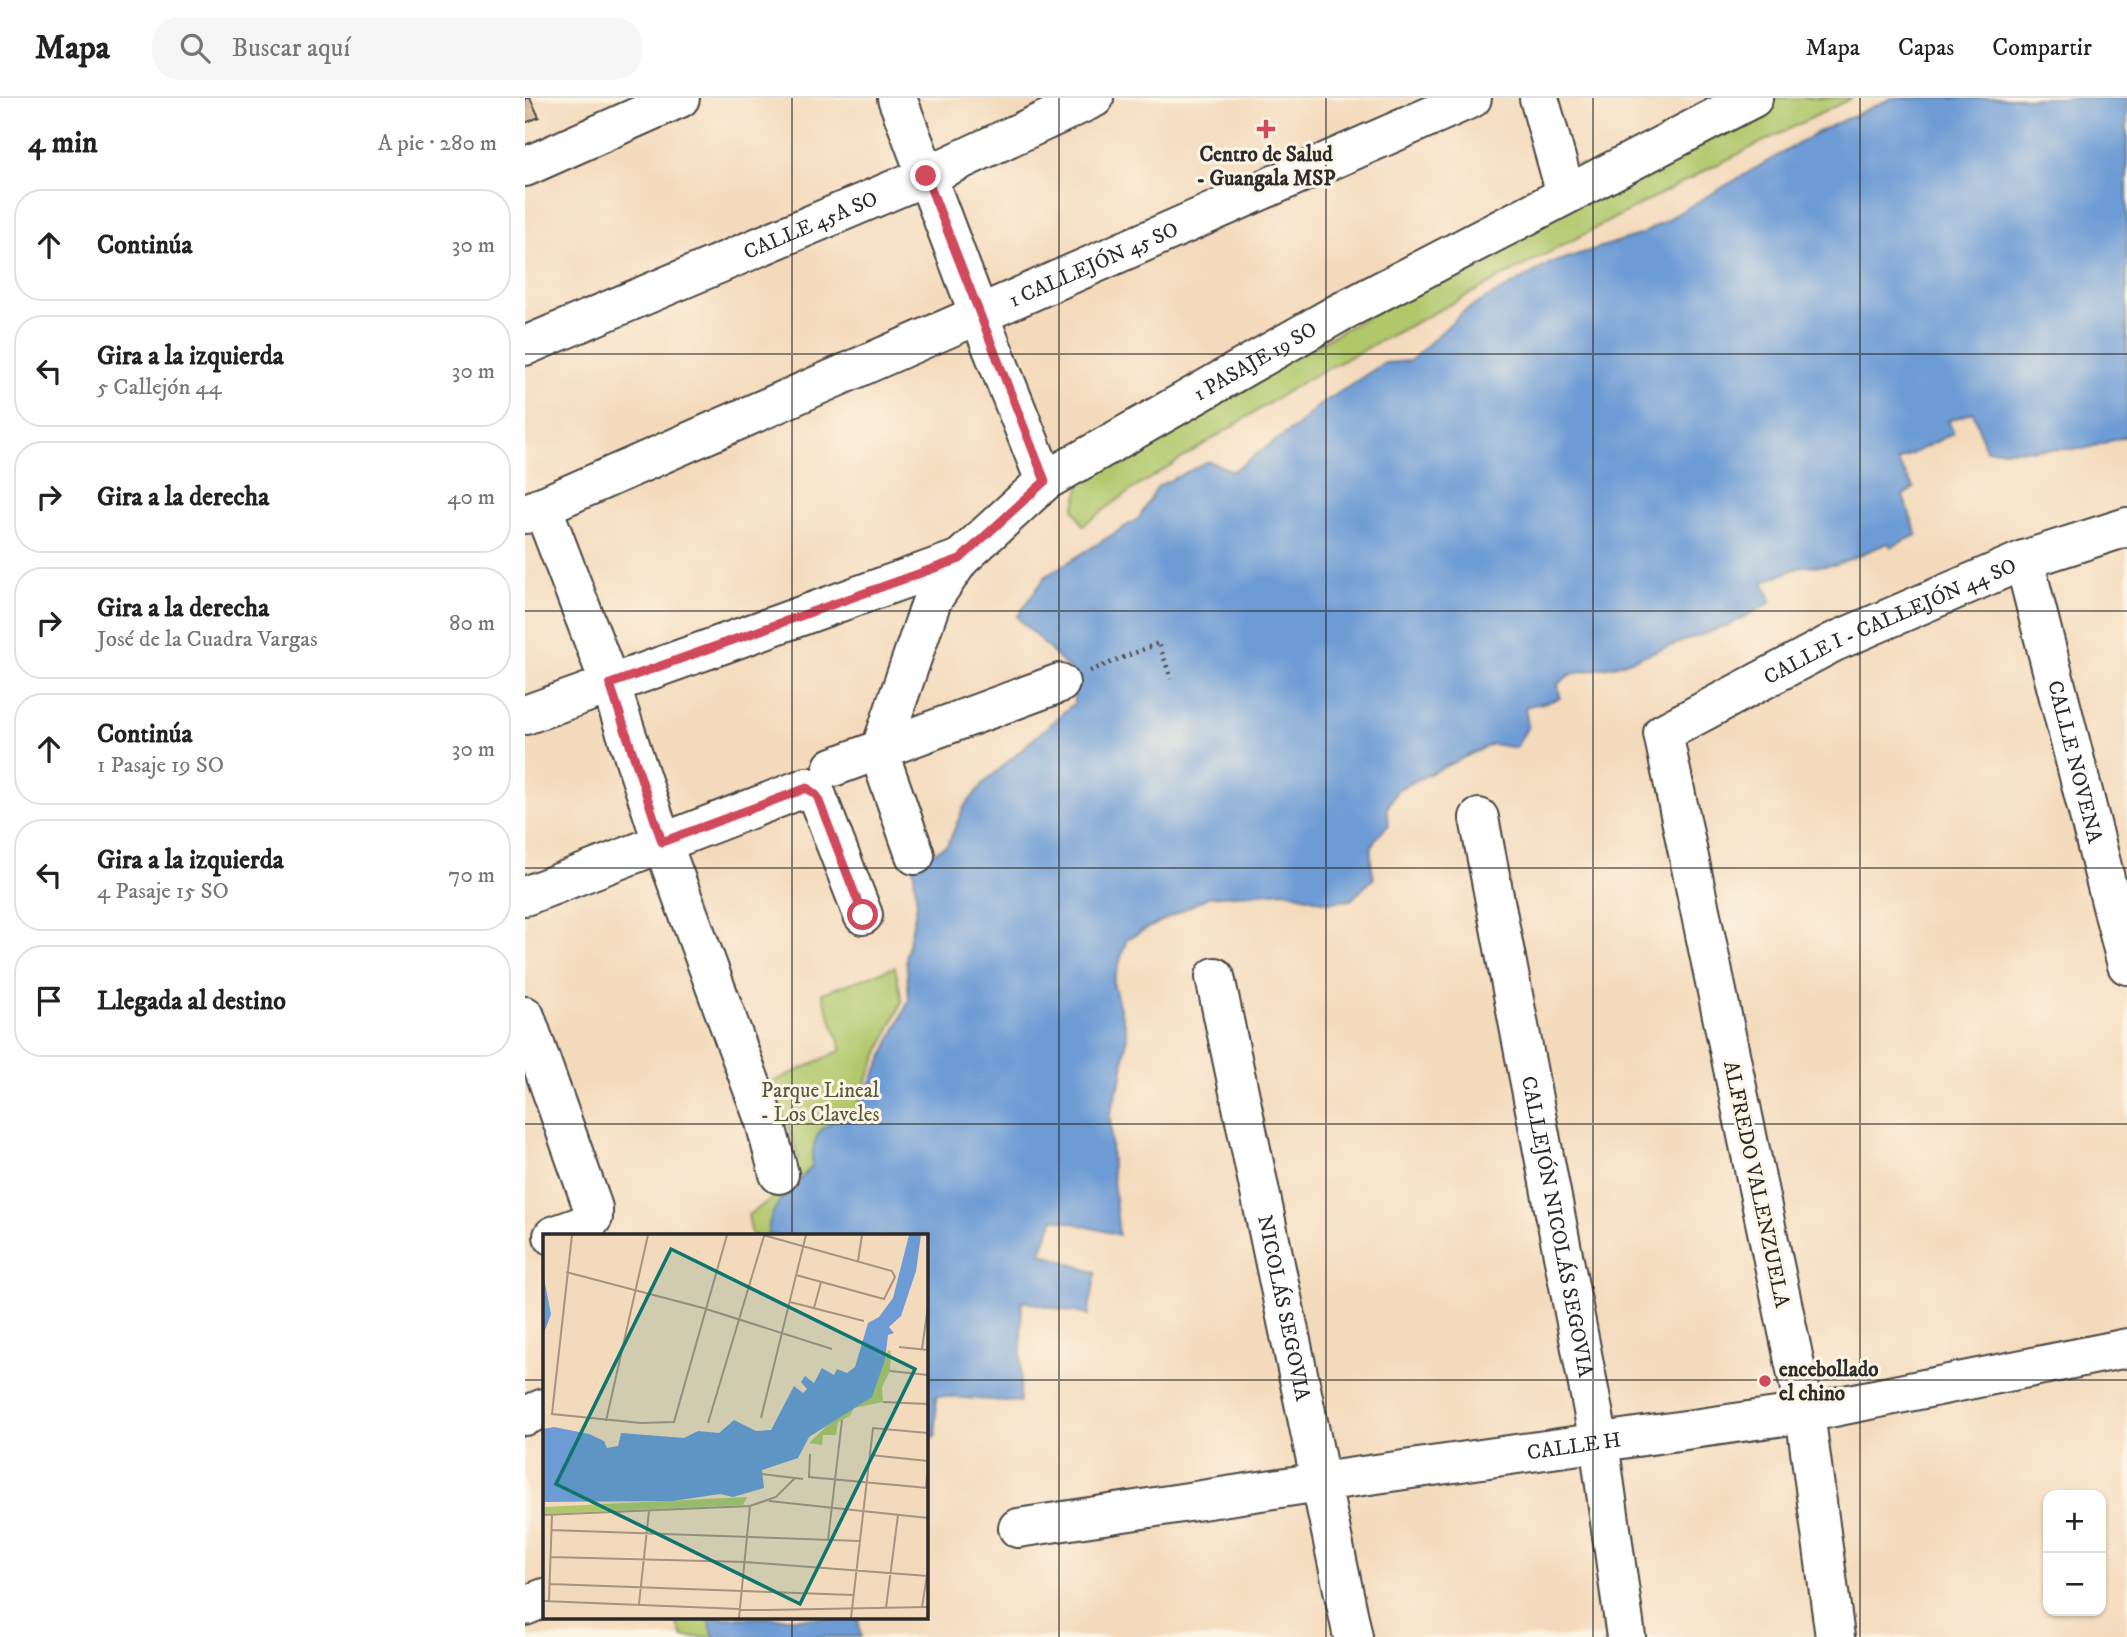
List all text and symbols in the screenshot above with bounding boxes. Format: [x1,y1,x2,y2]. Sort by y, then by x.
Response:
search box [152,17,642,80]
text: Mapa [35,28,110,69]
icon: search [176,29,214,67]
text: Buscar aquí [232,32,350,65]
text: Mapa [1806,33,1860,63]
text: Capas [1898,33,1954,63]
text: Compartir [1992,33,2092,63]
marker: Centro de Salud - Guangala MSP [1256,119,1276,139]
text: 4 min [28,125,98,162]
text: A pie · 280 m [378,129,497,158]
place label: Centro de Salud - Guangala MSP [1196,142,1336,192]
route end [910,160,941,191]
street label: CALLE 45A SO [740,186,882,266]
street label: 1 CALLEJÓN 45 SO [1005,217,1183,314]
icon: ahead [30,226,68,264]
text: Continúa [97,229,192,262]
text: 30 m [452,231,495,260]
street label: 1 PASAJE 19 SO [1189,316,1322,407]
text: Gira a la izquierda [97,340,284,373]
icon: left [30,352,68,390]
text: 30 m [452,357,495,386]
text: 5 Callejón 44 [97,373,222,402]
icon: right [30,478,68,516]
text: Gira a la derecha [97,481,269,514]
text: 40 m [447,483,495,512]
street label: CALLE I - CALLEJÓN 44 SO [1760,553,2021,691]
text: Gira a la derecha [97,592,269,625]
icon: right [30,604,68,642]
text: 80 m [449,609,495,638]
text: José de la Cuadra Vargas [97,625,318,654]
street label: CALLE NOVENA [2041,678,2108,847]
text: Continúa [97,718,192,751]
icon: ahead [30,730,68,768]
text: 30 m [452,735,495,764]
text: 1 Pasaje 19 SO [97,751,224,780]
text: Gira a la izquierda [97,844,284,877]
icon: left [30,856,68,894]
text: 70 m [448,861,495,890]
text: 4 Pasaje 15 SO [97,877,229,906]
route start [847,899,878,930]
icon: arrive [30,982,68,1020]
text: Llegada al destino [97,985,286,1018]
street label: ALFREDO VALENZUELA [1717,1058,1795,1311]
street label: CALLEJÓN NICOLÁS SEGOVIA [1515,1074,1598,1380]
park label: Parque Lineal - Los Claveles [761,1078,880,1128]
street label: NICOLÁS SEGOVIA [1251,1213,1315,1404]
inset map [543,1234,927,1620]
place label: encebollado el chino [1779,1357,1879,1407]
marker: encebollado el chino [1757,1373,1773,1389]
street label: CALLE H [1525,1427,1623,1466]
map controls [2043,1490,2106,1616]
button: + [2043,1490,2106,1553]
button: − [2043,1553,2106,1616]

